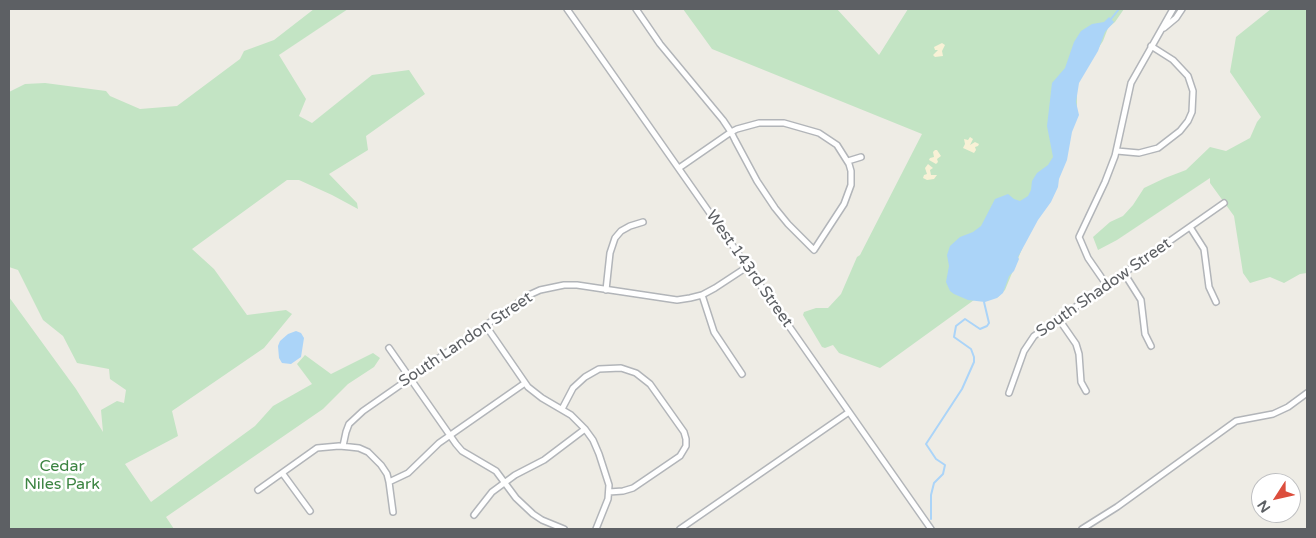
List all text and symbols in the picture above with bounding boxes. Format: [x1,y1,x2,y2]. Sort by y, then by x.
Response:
street label: West 143rd Street [701,207,797,331]
street label: South Shadow Street [1033,234,1175,342]
street label: South Landon Street [396,288,536,392]
park label: Cedar Niles Park [24,457,100,495]
north arrow [1251,473,1301,523]
text: N [1254,497,1274,516]

